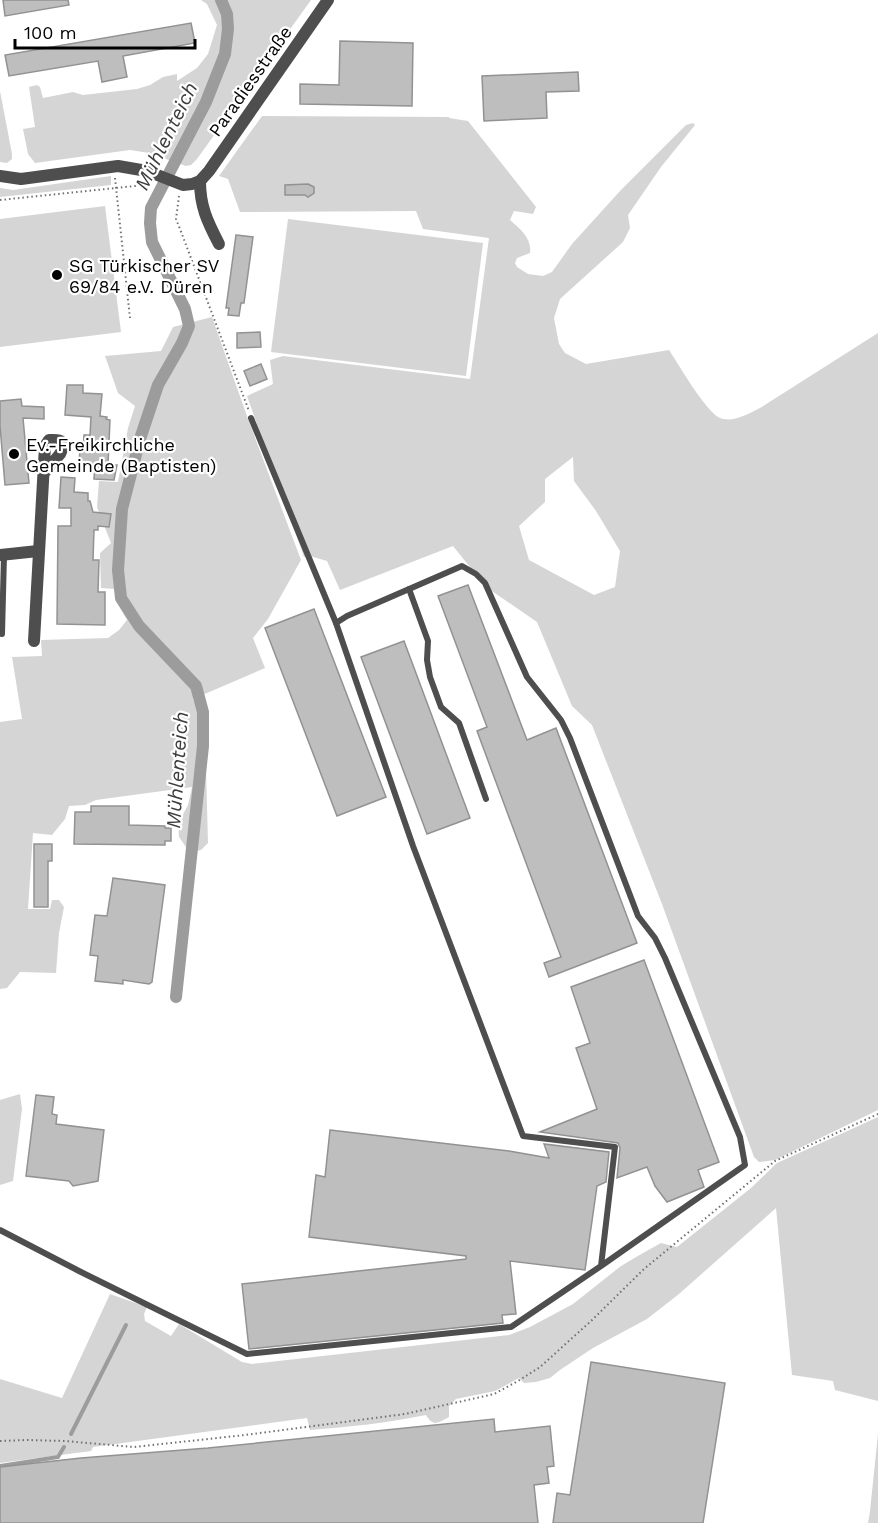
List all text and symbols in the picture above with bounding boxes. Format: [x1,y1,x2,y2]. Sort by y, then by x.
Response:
scale bar [15,12,195,50]
text: 100 m [24,22,77,43]
street label: Paradiesstraße [204,22,296,140]
water label: Mühlenteich [130,78,202,194]
place label: SG Türkischer SV 69/84 e.V. Düren [69,255,220,297]
marker: SG Türkischer SV 69/84 e.V. Düren [50,268,64,282]
place label: Ev.-Freikirchliche Gemeinde (Baptisten) [26,434,216,476]
marker: Ev.-Freikirchliche Gemeinde (Baptisten) [7,447,21,461]
water label: Mühlenteich [161,711,193,829]

